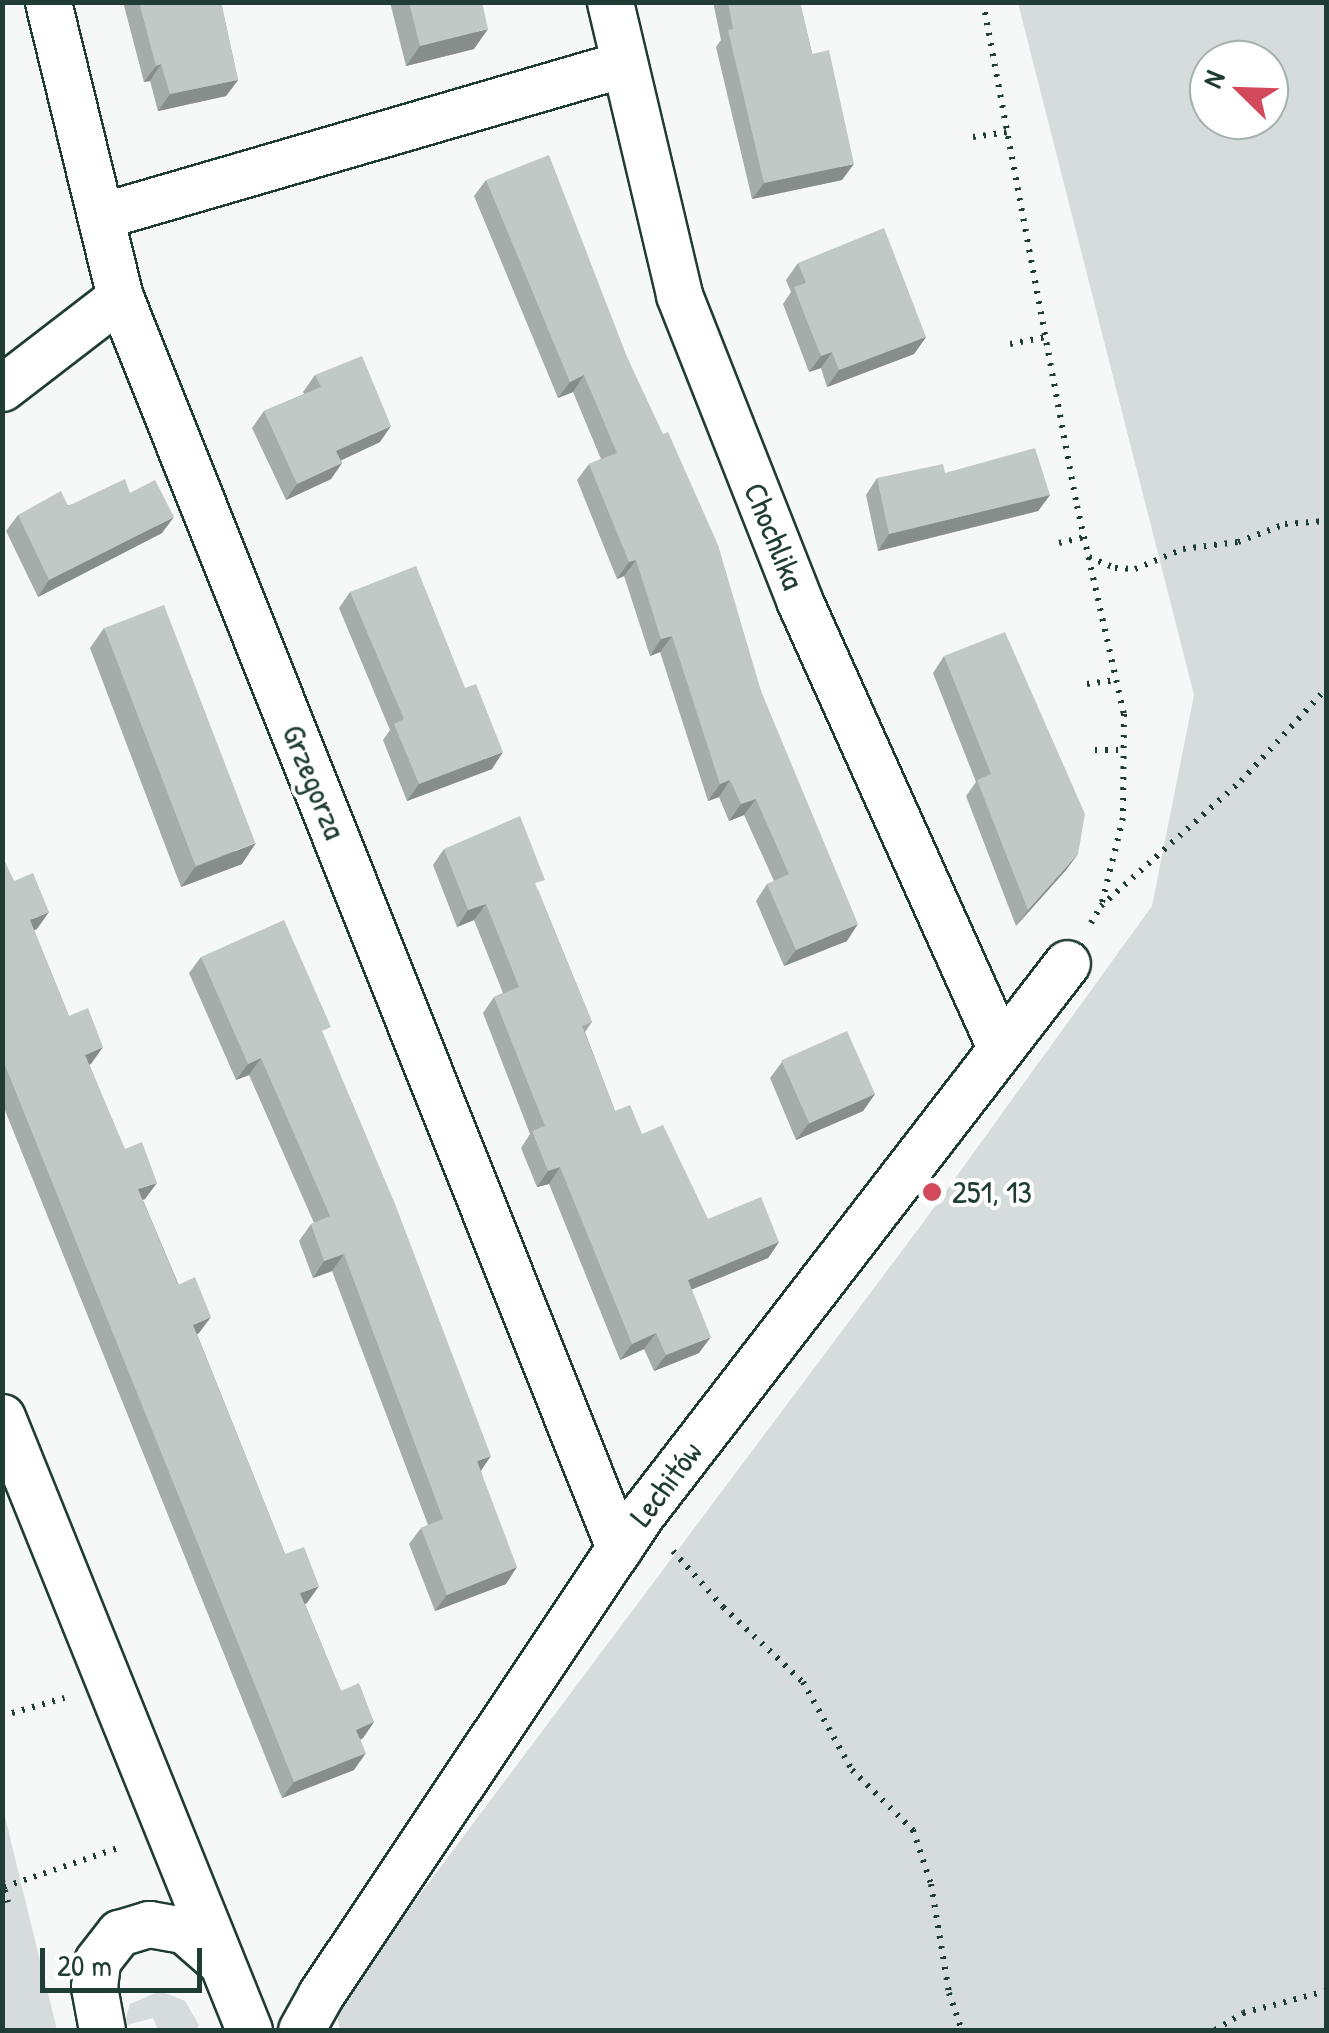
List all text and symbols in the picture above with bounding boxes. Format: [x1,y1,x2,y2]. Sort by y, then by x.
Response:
north arrow [1189,40,1289,140]
text: N [1193,65,1234,93]
street label: Chochlika [735,477,813,595]
street label: Grzegorza [274,719,354,845]
place label: 251, 13 [952,1173,1032,1211]
marker: 251, 13 [921,1181,943,1203]
street label: Lechitów [622,1434,710,1534]
scale bar [45,1928,208,1990]
text: 20 m [57,1945,112,1985]

